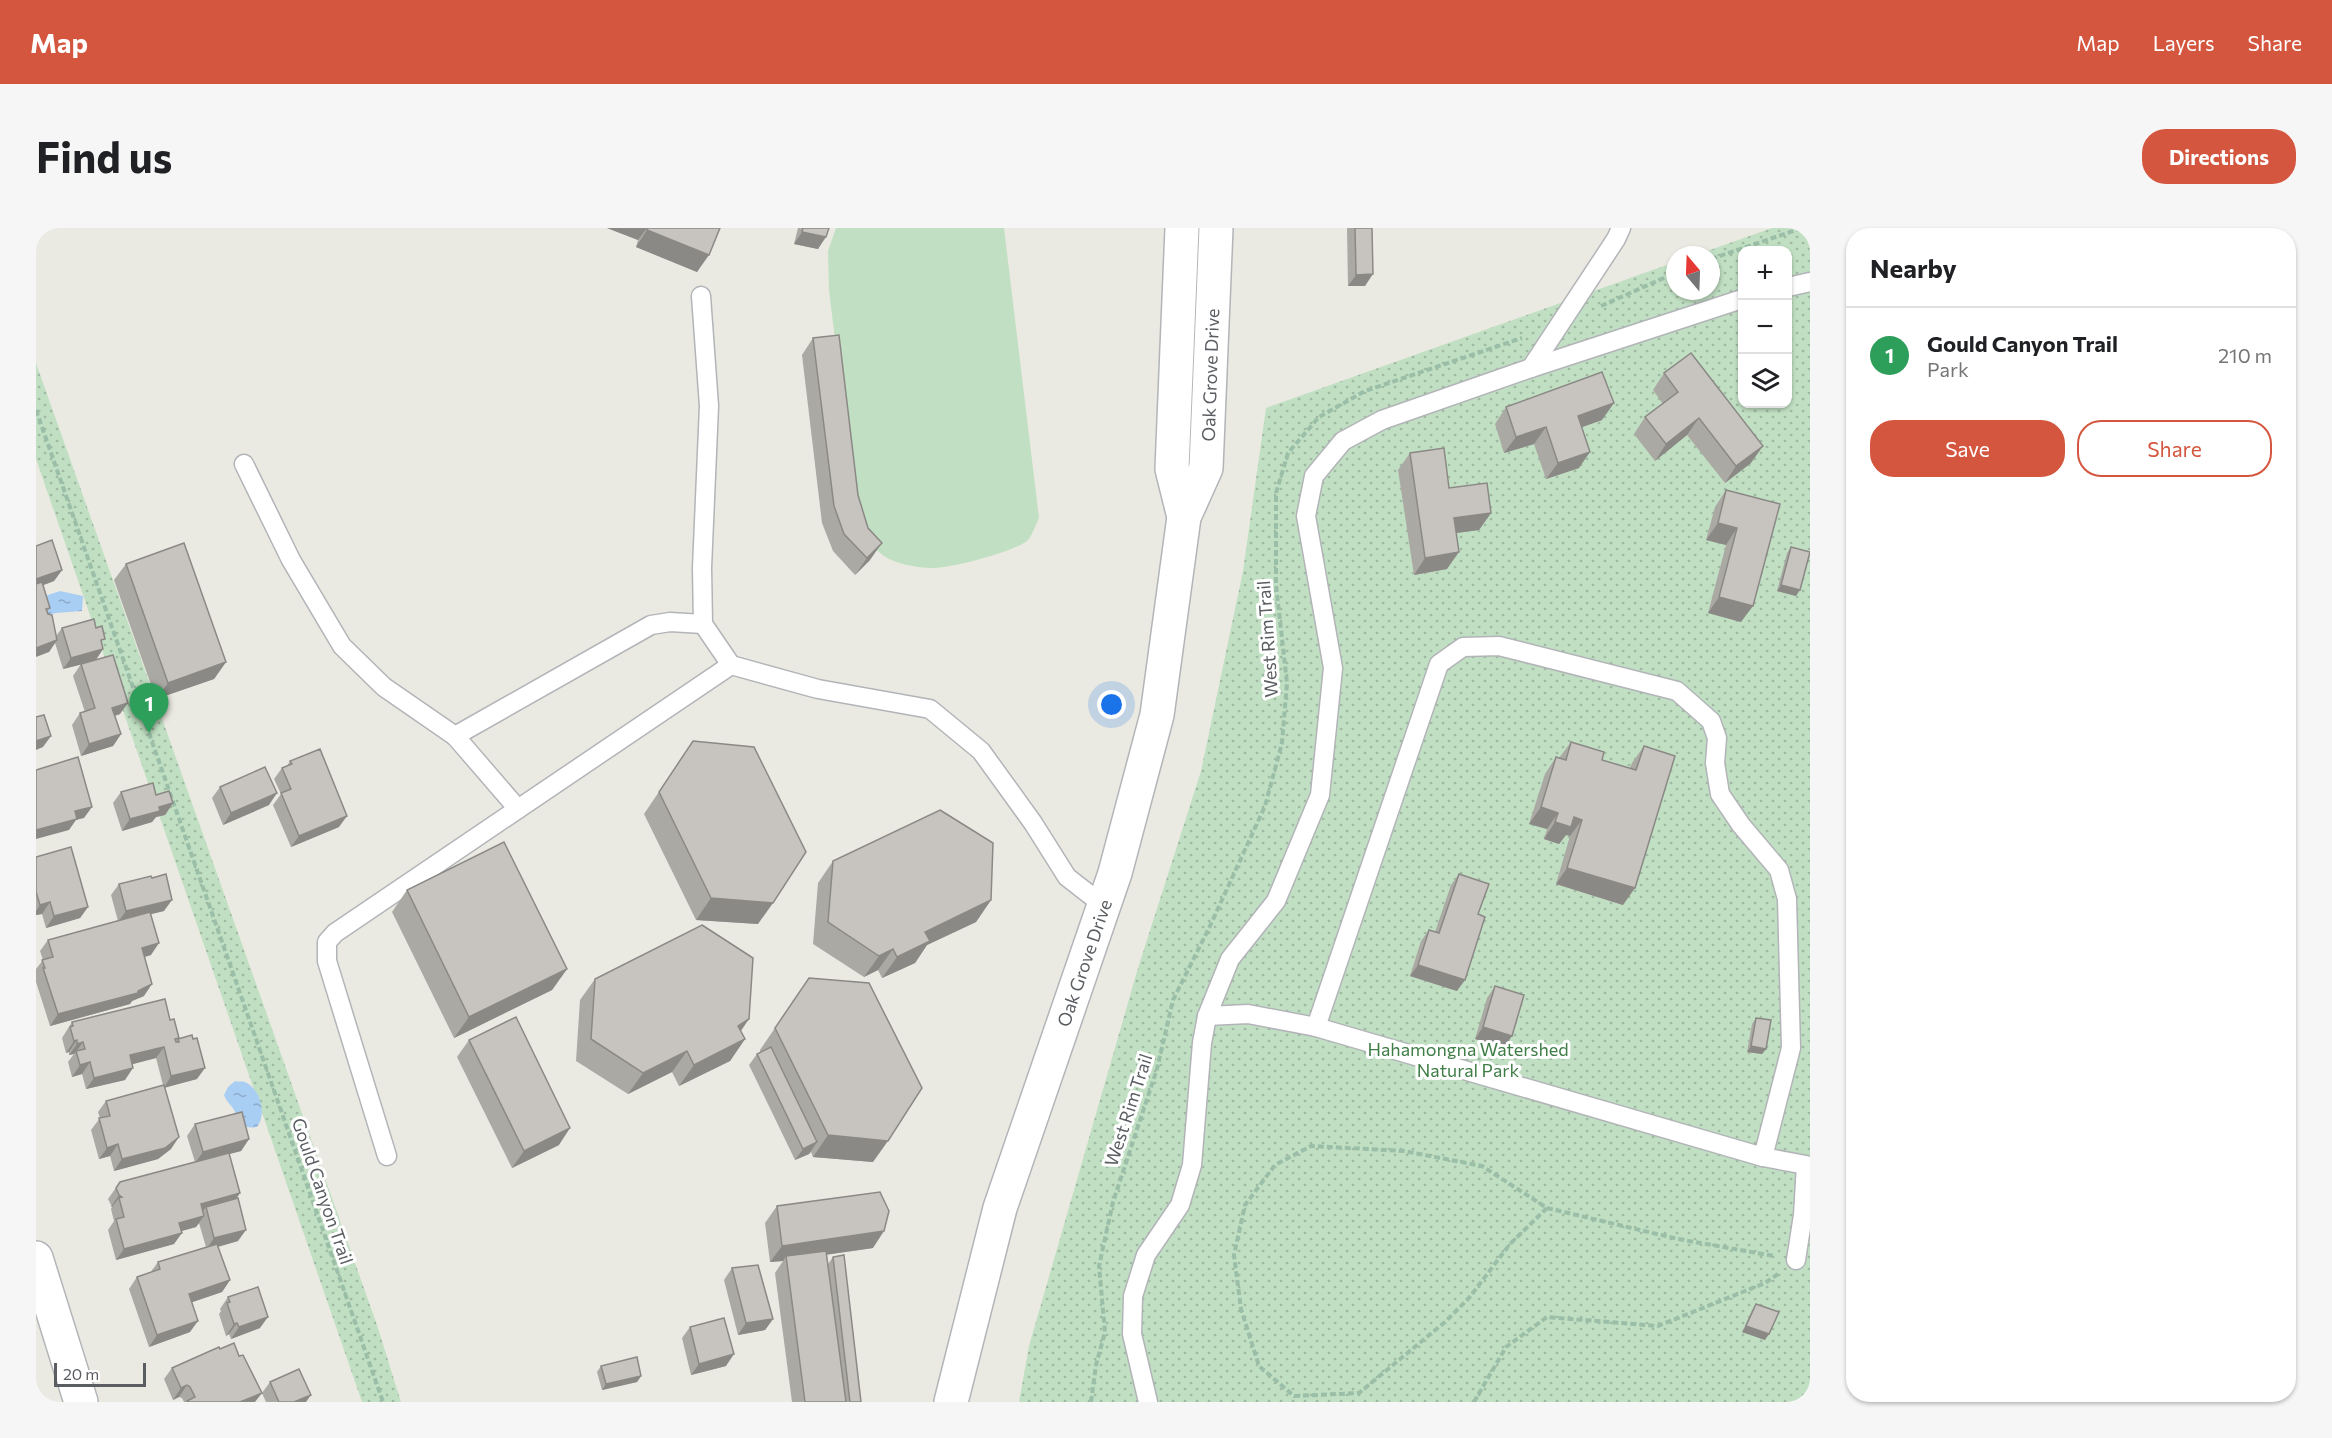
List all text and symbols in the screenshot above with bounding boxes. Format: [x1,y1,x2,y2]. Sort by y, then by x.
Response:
text: Map [30,25,88,59]
text: Map [2076,30,2120,55]
text: Layers [2153,30,2215,55]
text: Share [2248,30,2302,55]
button: Directions [2142,129,2296,184]
text: Find us [36,130,172,182]
north arrow [1666,246,1720,300]
map controls [1738,246,1792,408]
button: + [1738,246,1792,300]
text: Nearby [1870,252,1957,283]
button: − [1738,300,1792,354]
street label: Oak Grove Drive [1197,308,1223,442]
text: Gould Canyon Trail [1927,330,2118,357]
text: 1 [1885,343,1894,367]
text: 210 m [2218,343,2272,367]
button: layers [1738,354,1792,408]
text: Park [1927,357,1969,381]
button: Save [1870,420,2065,477]
button: Share [2077,420,2272,477]
street label: West Rim Trail [1252,580,1282,698]
pin: 1 [130,684,168,733]
your location [1097,690,1126,719]
street label: Oak Grove Drive [1052,896,1116,1030]
park label: Hahamongna Watershed Natural Park [1367,1038,1569,1081]
street label: West Rim Trail [1099,1051,1157,1169]
street label: Gould Canyon Trail [288,1115,358,1267]
scale bar [54,1360,146,1388]
text: 20 m [63,1364,99,1383]

